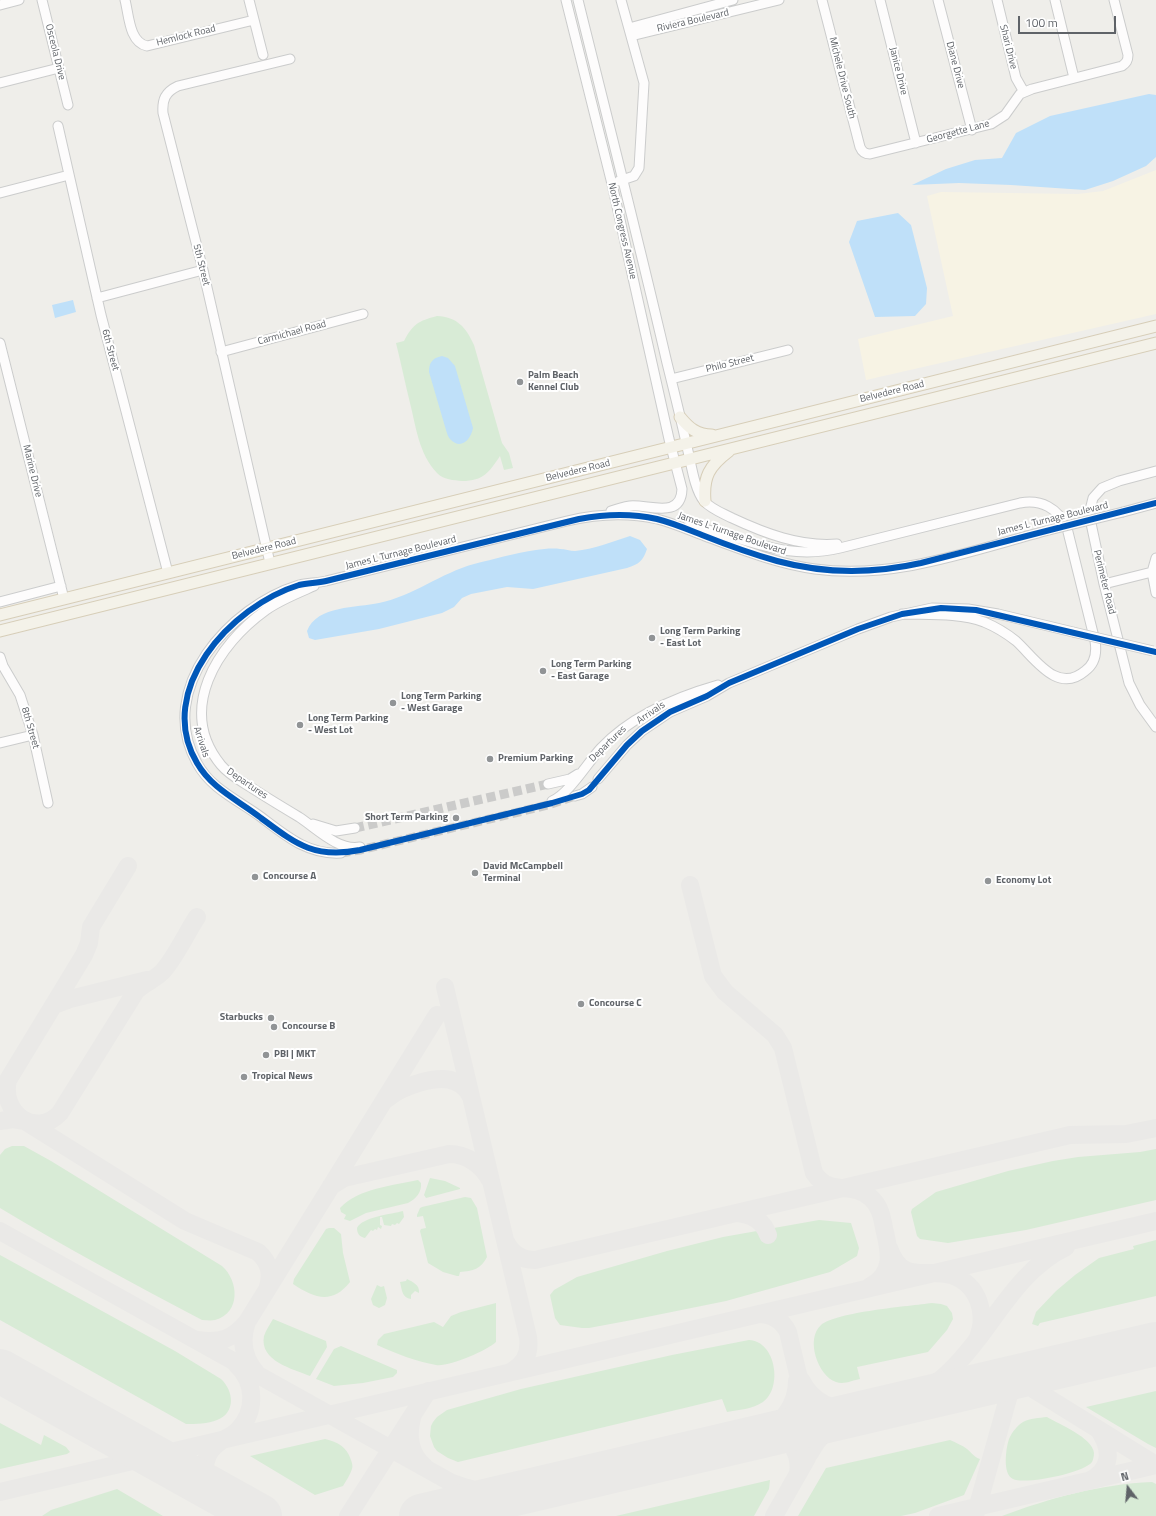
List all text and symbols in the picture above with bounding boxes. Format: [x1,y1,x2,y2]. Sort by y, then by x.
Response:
street label: Riviera Boulevard [656,7,730,35]
scale bar [1020,8,1118,34]
text: 100 m [1025,13,1058,32]
street label: Osceola Drive [42,23,68,81]
street label: Hemlock Road [155,23,217,49]
street label: Shari Drive [997,23,1019,71]
street label: Michele Drive South [826,36,858,120]
street label: Diane Drive [943,40,967,90]
street label: Janice Drive [886,46,910,96]
street label: Georgette Lane [925,118,991,146]
street label: North Congress Avenue [605,181,639,281]
street label: 5th Street [190,243,212,287]
street label: Carmichael Road [256,318,328,348]
street label: 6th Street [99,328,121,372]
street label: Philo Street [705,352,755,376]
place label: Palm Beach Kennel Club [528,370,579,394]
marker: Palm Beach Kennel Club [515,377,525,387]
street label: Belvedere Road [859,378,925,406]
street label: Marine Drive [20,444,44,498]
street label: Belvedere Road [545,457,611,485]
street label: James L Turnage Boulevard [996,499,1110,539]
street label: James L Turnage Boulevard [676,510,788,558]
street label: James L Turnage Boulevard [344,533,458,573]
street label: Belvedere Road [231,535,297,563]
street label: Perimeter Road [1090,549,1118,615]
place label: Long Term Parking - East Lot [660,626,740,650]
marker: Long Term Parking - East Lot [647,633,657,643]
place label: Long Term Parking - East Garage [551,659,631,682]
marker: Long Term Parking - East Garage [538,666,548,676]
place label: Long Term Parking - West Garage [401,691,481,714]
marker: Long Term Parking - West Garage [388,698,398,708]
street label: Arrivals [634,699,668,727]
street label: 8th Street [18,706,42,750]
place label: Long Term Parking - West Lot [308,713,388,736]
marker: Long Term Parking - West Lot [295,720,305,730]
street label: Departures [587,723,629,765]
street label: Arrivals [190,725,212,759]
place label: Premium Parking [498,753,573,765]
marker: Premium Parking [485,754,495,764]
street label: Departures [224,766,270,802]
place label: Short Term Parking [365,812,448,824]
marker: Short Term Parking [451,813,461,823]
place label: David McCampbell Terminal [483,861,563,884]
marker: David McCampbell Terminal [470,868,480,878]
place label: Concourse A [263,871,316,883]
marker: Concourse A [250,872,260,882]
place label: Economy Lot [996,875,1051,887]
marker: Economy Lot [983,876,993,886]
place label: Concourse C [589,998,642,1010]
marker: Concourse C [576,999,586,1009]
place label: Starbucks [220,1012,263,1024]
marker: Starbucks [266,1013,276,1023]
place label: Concourse B [282,1021,335,1033]
marker: Concourse B [269,1022,279,1032]
place label: PBI | MKT [274,1049,316,1061]
marker: PBI | MKT [261,1050,271,1060]
place label: Tropical News [252,1071,313,1083]
marker: Tropical News [239,1072,249,1082]
north arrow [1108,1468,1148,1508]
text: N [1119,1468,1131,1485]

